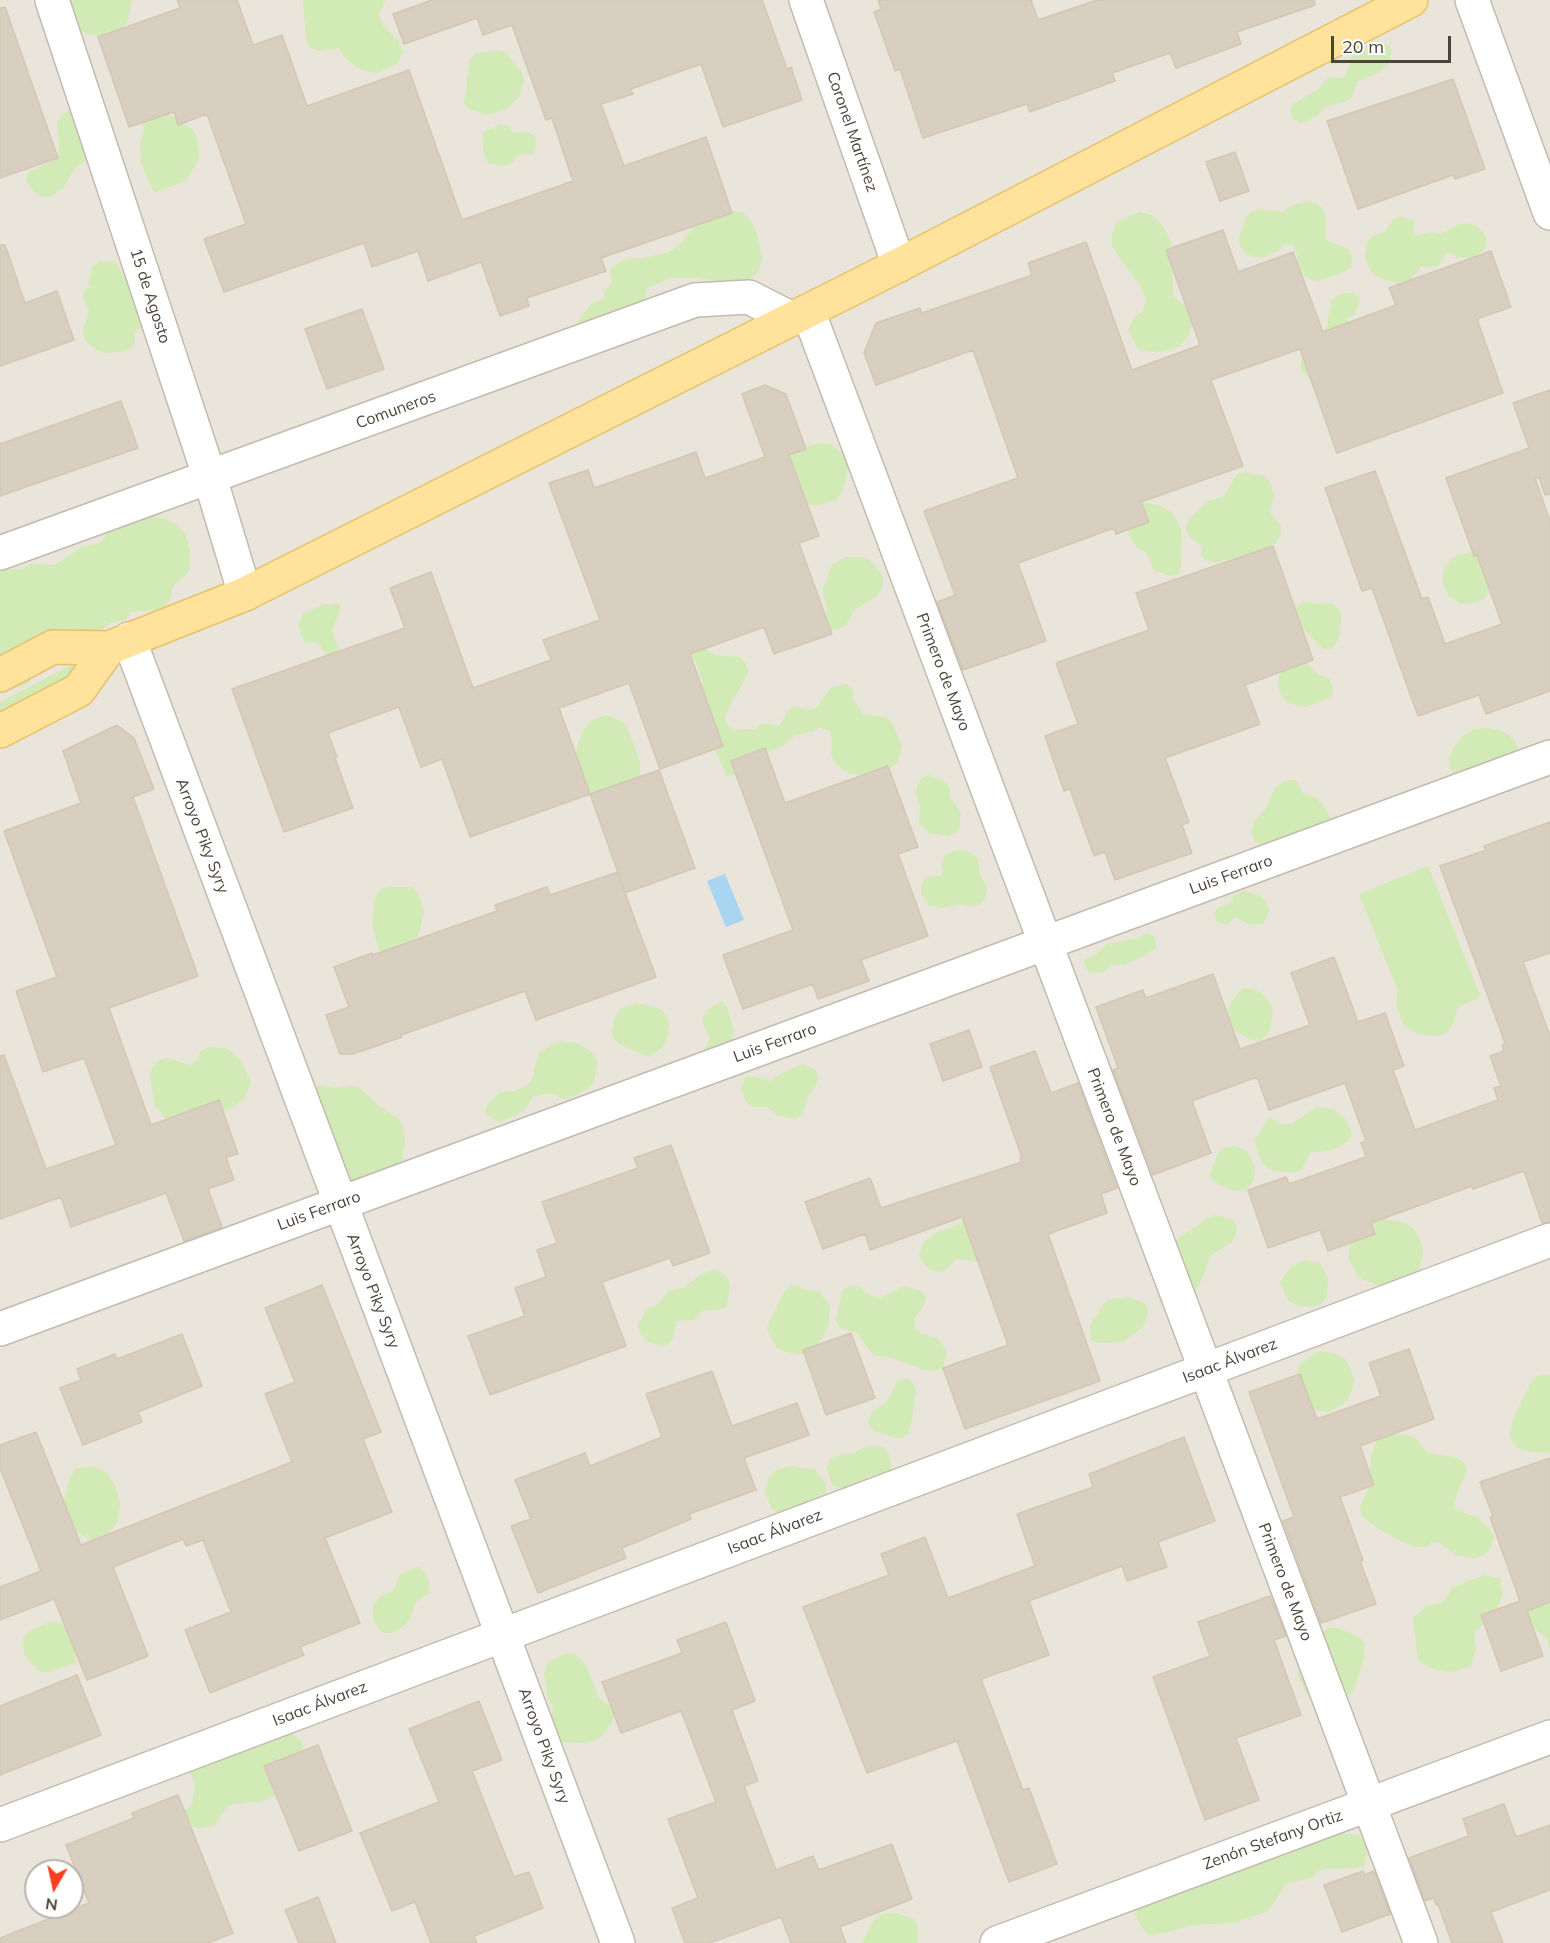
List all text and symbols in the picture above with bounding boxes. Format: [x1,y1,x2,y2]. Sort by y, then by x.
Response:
scale bar [1334,24,1454,62]
text: 20 m [1342,35,1384,58]
street label: Coronel Martínez [822,69,882,195]
street label: 15 de Agosto [126,246,174,346]
street label: Comuneros [353,387,439,433]
street label: Primero de Mayo [912,610,974,734]
street label: Arroyo Piky Syry [171,776,233,896]
street label: Luis Ferraro [1187,851,1275,899]
street label: Luis Ferraro [731,1019,819,1067]
street label: Primero de Mayo [1083,1065,1145,1189]
street label: Luis Ferraro [275,1187,363,1235]
street label: Arroyo Piky Syry [342,1231,404,1351]
street label: Isaac Álvarez [1180,1334,1280,1388]
street label: Isaac Álvarez [725,1505,825,1559]
street label: Primero de Mayo [1254,1520,1316,1644]
street label: Isaac Álvarez [270,1677,370,1731]
street label: Arroyo Piky Syry [514,1685,574,1807]
street label: Zenón Stefany Ortiz [1200,1806,1346,1874]
north arrow [24,1859,84,1919]
text: N [44,1894,59,1916]

